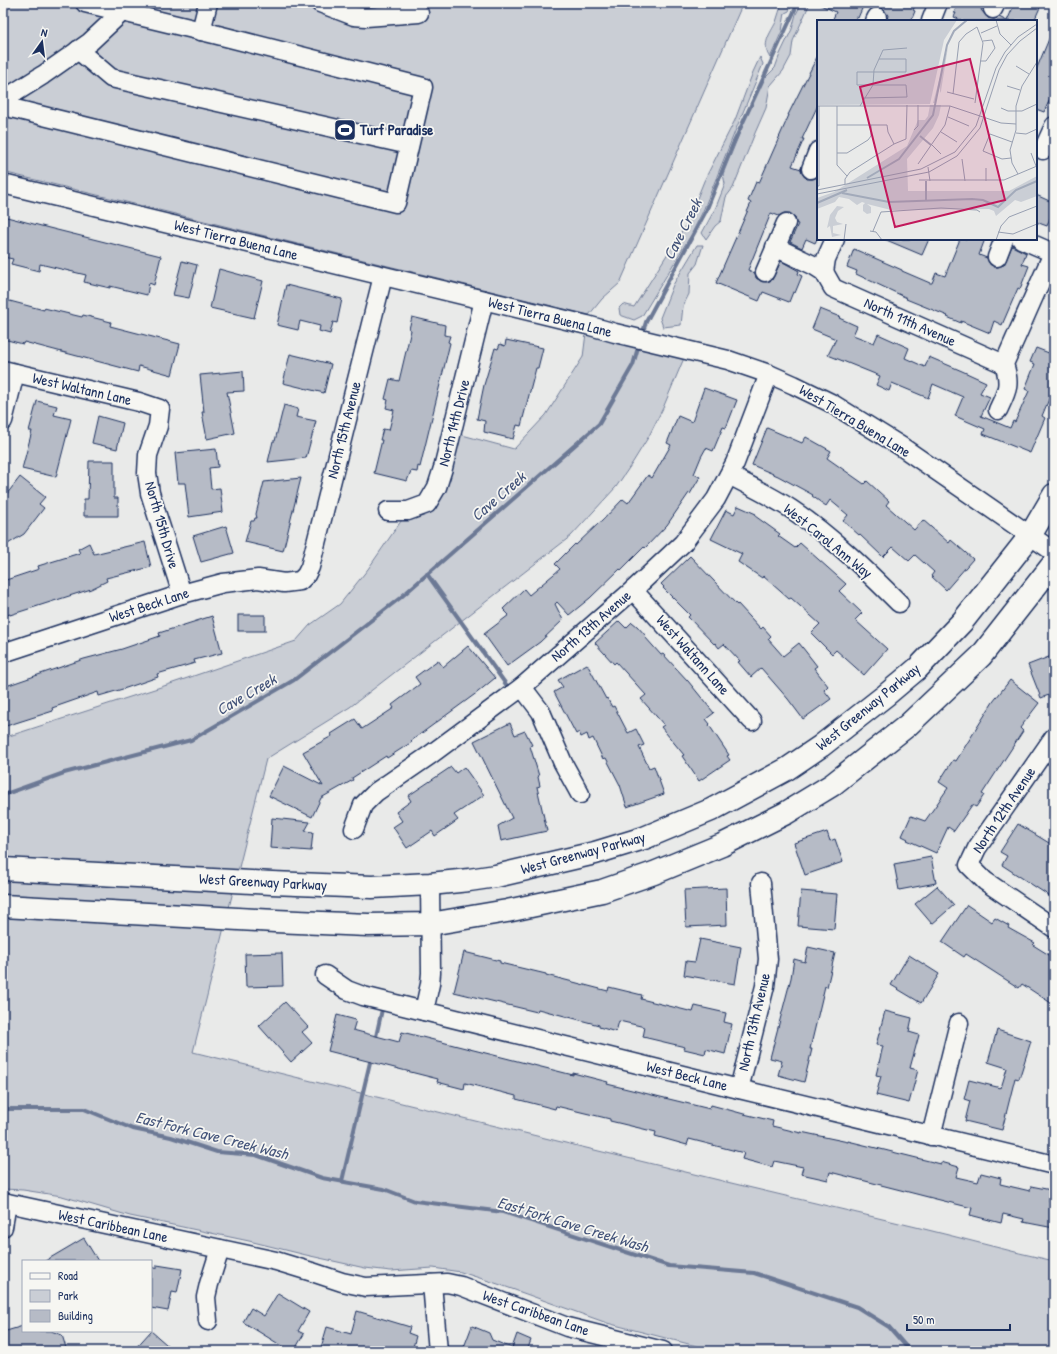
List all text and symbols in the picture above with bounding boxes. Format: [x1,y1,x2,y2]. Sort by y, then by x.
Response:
inset map [817,20,1037,240]
north arrow [22,22,62,62]
text: N [40,25,49,40]
sports icon: Turf Paradise [332,117,358,143]
place label: Turf Paradise [359,119,433,140]
water label: Cave Creek [657,193,707,263]
street label: West Tierra Buena Lane [172,214,300,265]
street label: West Tierra Buena Lane [486,291,614,342]
street label: North 11th Avenue [861,292,960,351]
street label: West Waltann Lane [31,367,134,410]
street label: North 14th Drive [433,377,474,469]
street label: North 15th Avenue [321,379,366,481]
street label: West Tierra Buena Lane [796,379,915,462]
water label: Cave Creek [466,465,531,526]
street label: North 15th Drive [140,479,185,571]
street label: West Carol Ann Way [779,498,877,583]
street label: West Beck Lane [106,582,192,627]
street label: North 13th Avenue [546,585,635,666]
street label: West Waltann Lane [652,610,735,699]
street label: West Greenway Parkway [811,658,924,755]
water label: Cave Creek [212,667,281,720]
street label: North 12th Avenue [967,762,1040,857]
street label: West Greenway Parkway [518,826,647,879]
street label: West Greenway Parkway [198,868,328,895]
street label: North 13th Avenue [732,971,775,1073]
street label: West Beck Lane [644,1055,730,1096]
water label: East Fork Cave Creek Wash [134,1105,292,1165]
water label: East Fork Cave Creek Wash [495,1191,652,1258]
street label: West Caribbean Lane [56,1204,170,1247]
legend [22,1260,152,1332]
text: Road [58,1267,78,1284]
street label: West Caribbean Lane [480,1284,592,1341]
text: Park [58,1287,78,1304]
scale bar [907,1306,1010,1332]
text: Building [58,1307,93,1324]
text: 50 m [913,1311,934,1328]

